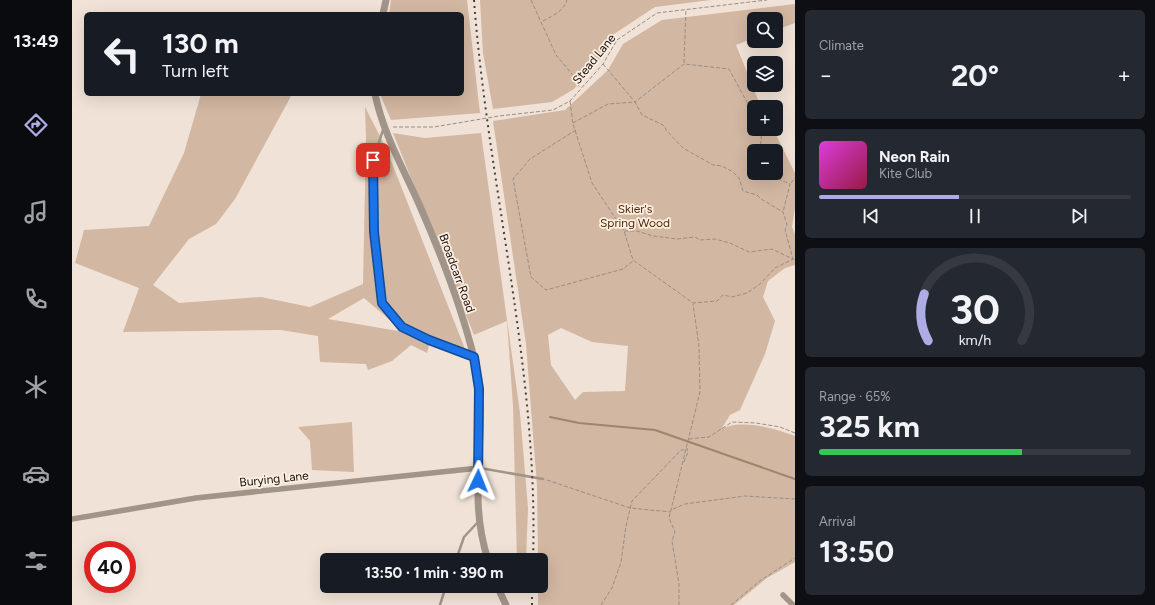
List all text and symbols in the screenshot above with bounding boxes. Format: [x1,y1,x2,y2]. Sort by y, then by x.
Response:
map controls [747,12,783,180]
button: search [747,12,783,48]
text: 130 m [162,26,239,60]
icon: left [96,28,148,80]
text: 13:49 [14,30,58,52]
street label: Stead Lane [570,31,619,87]
text: Climate [819,38,864,53]
button: layers [747,56,783,92]
text: 20° [951,57,999,94]
text: Turn left [162,60,229,82]
text: − [819,62,833,89]
text: + [1117,62,1131,89]
button: + [747,100,783,136]
icon: directions [22,111,50,139]
pin [356,143,390,177]
button: − [747,144,783,180]
text: Neon Rain [879,148,950,166]
icon: arrive [362,149,384,171]
text: Kite Club [879,166,932,181]
icon: music [22,198,50,226]
park label: Skier's Spring Wood [600,202,670,230]
icon: previous [860,205,882,227]
icon: pause [964,205,986,227]
icon: next [1068,205,1090,227]
street label: Broadcarr Road [436,232,478,314]
text: 30 [950,283,1000,333]
icon: phone [22,285,50,313]
text: km/h [959,330,991,348]
icon: climate [22,373,50,401]
text: Range · 65% [819,389,891,404]
text: 325 km [819,408,920,445]
icon: car [22,460,50,488]
position arrow [457,460,499,502]
street label: Burying Lane [239,468,310,490]
text: Arrival [819,514,856,529]
text: 13:50 [819,533,894,570]
speed limit sign: 40 [84,541,136,593]
icon: filters [22,547,50,575]
text: 13:50 · 1 min · 390 m [365,564,503,582]

